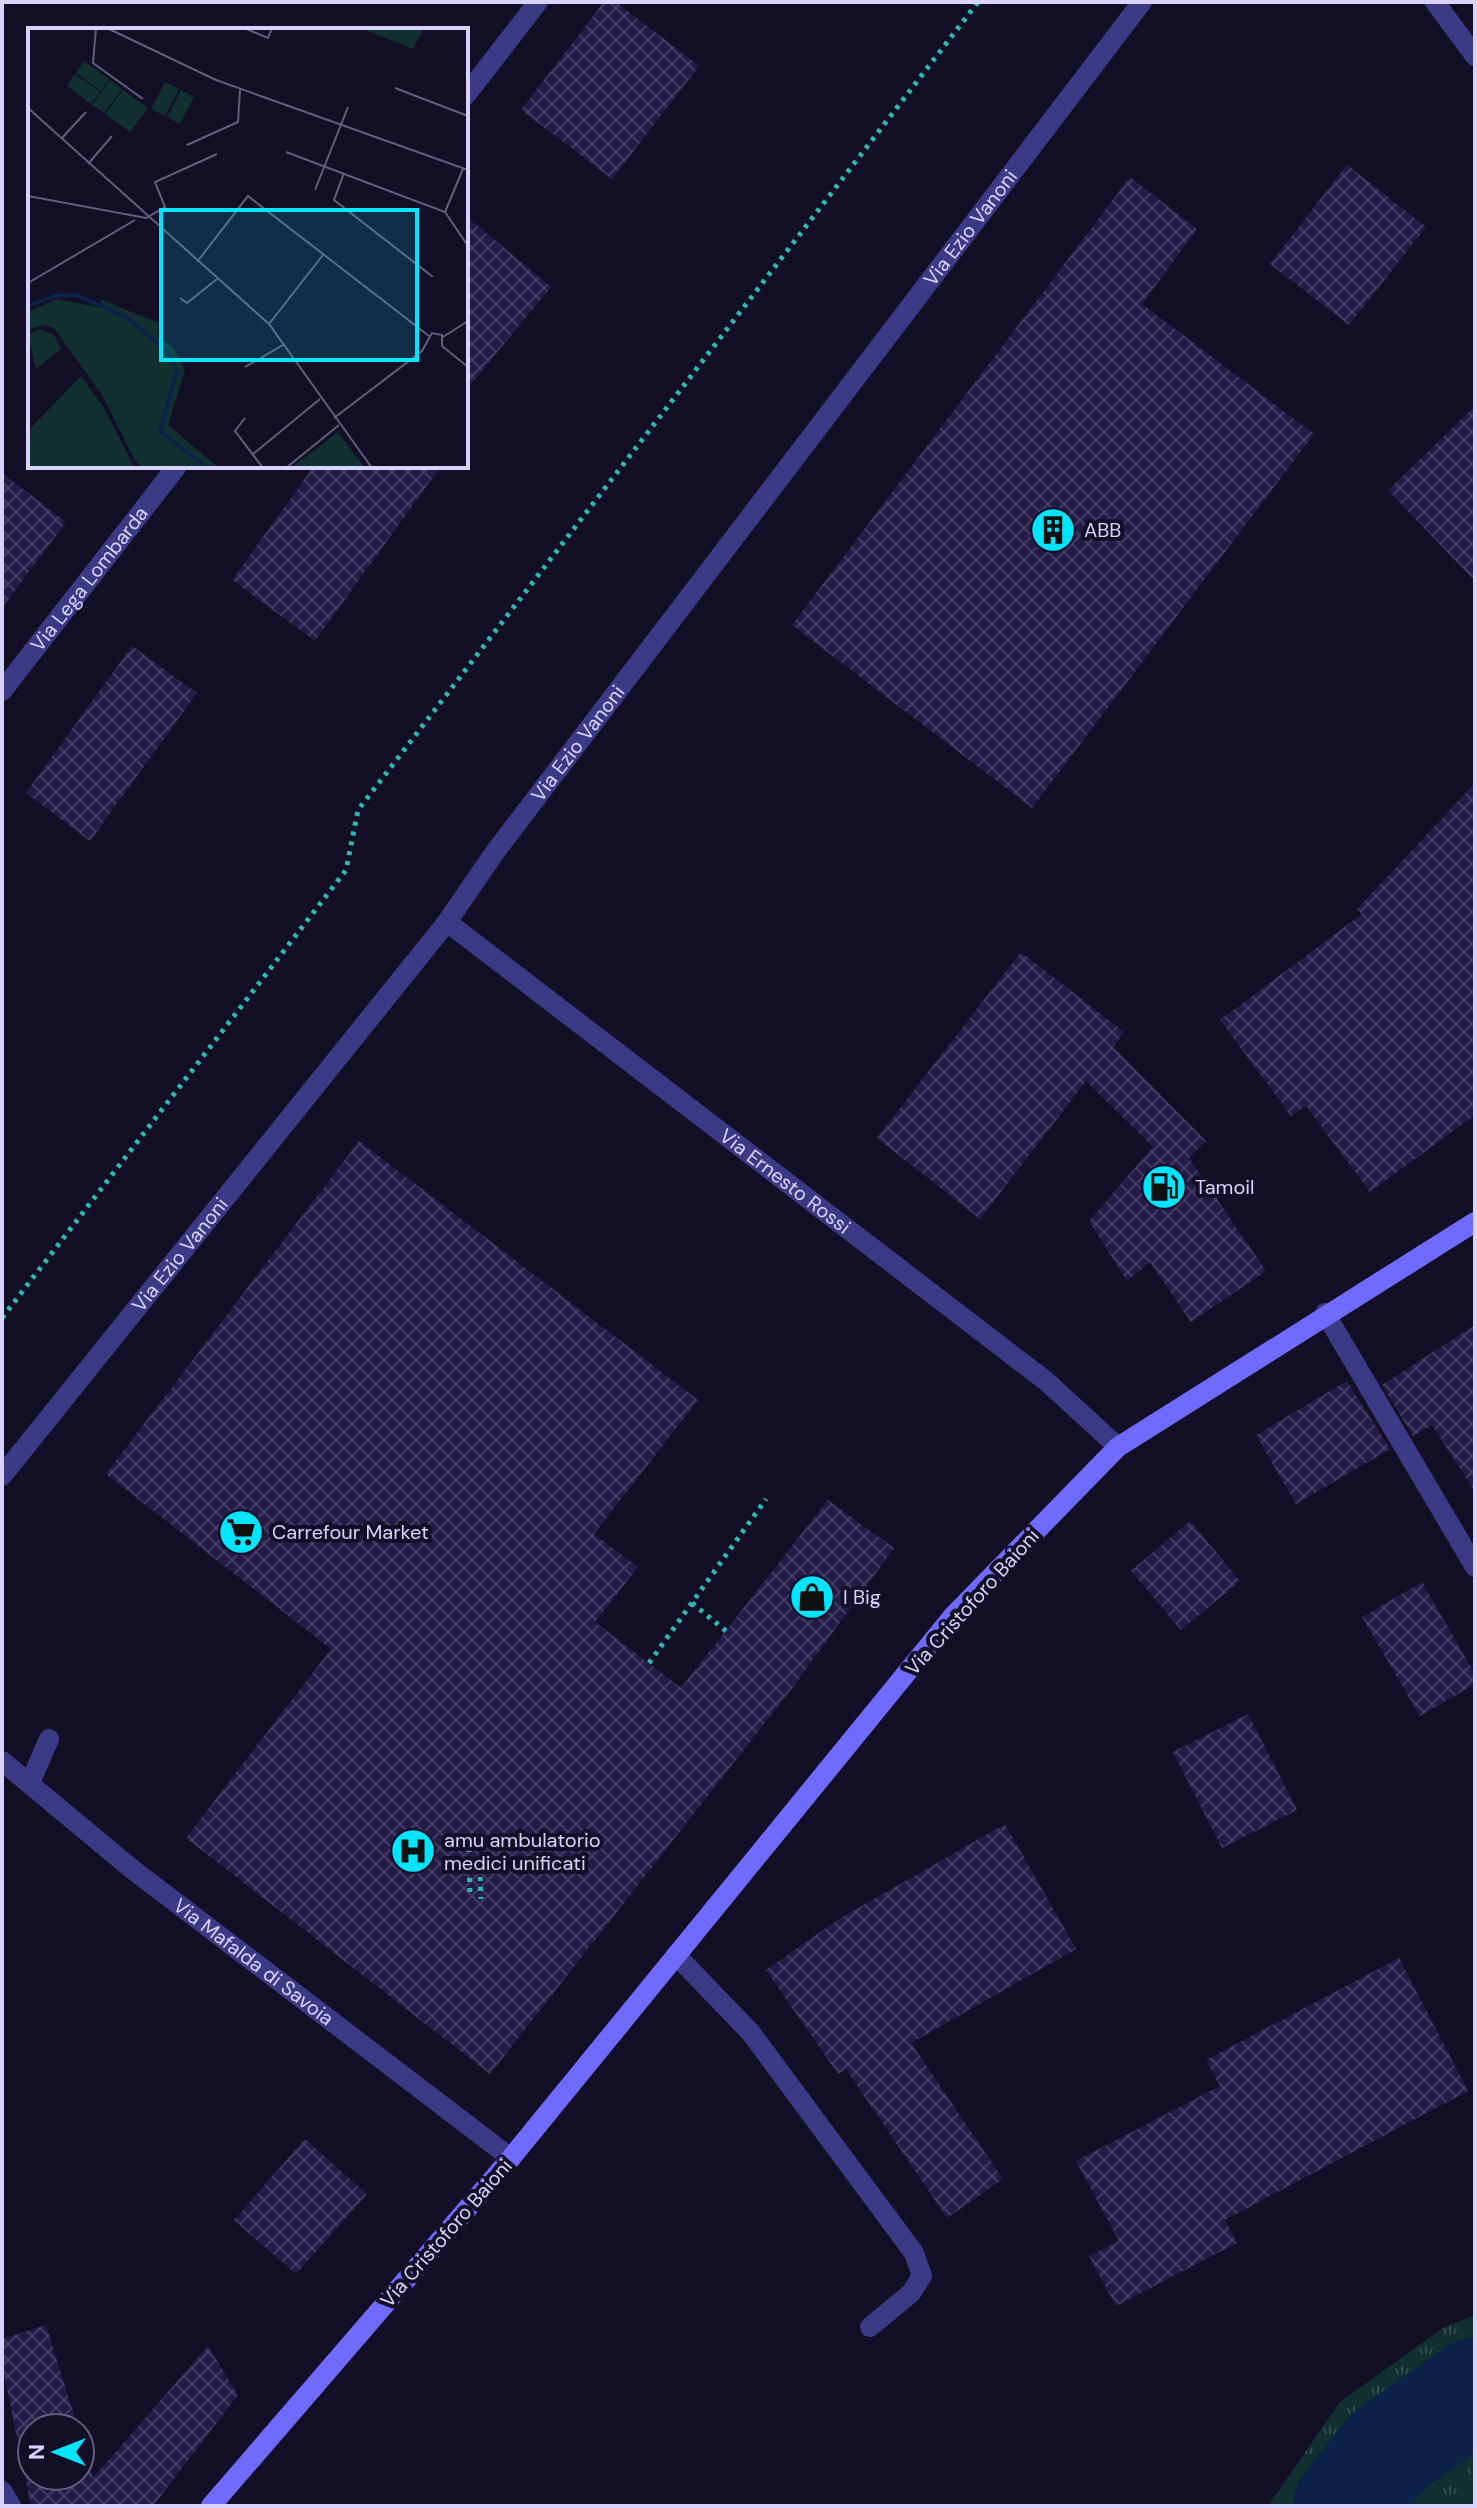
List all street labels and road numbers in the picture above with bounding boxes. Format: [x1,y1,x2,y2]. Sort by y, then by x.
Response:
street label: Via Ezio Vanoni [918,164,1023,291]
street label: Via Lega Lombarda [25,501,154,657]
street label: Via Ezio Vanoni [525,680,630,807]
street label: Via Ernesto Rossi [714,1123,856,1240]
street label: Via Ezio Vanoni [126,1192,234,1317]
street label: Via Cristoforo Baioni [899,1523,1045,1681]
street label: Via Mafalda di Savoia [168,1892,339,2031]
street label: Via Cristoforo Baioni [374,2153,518,2313]

